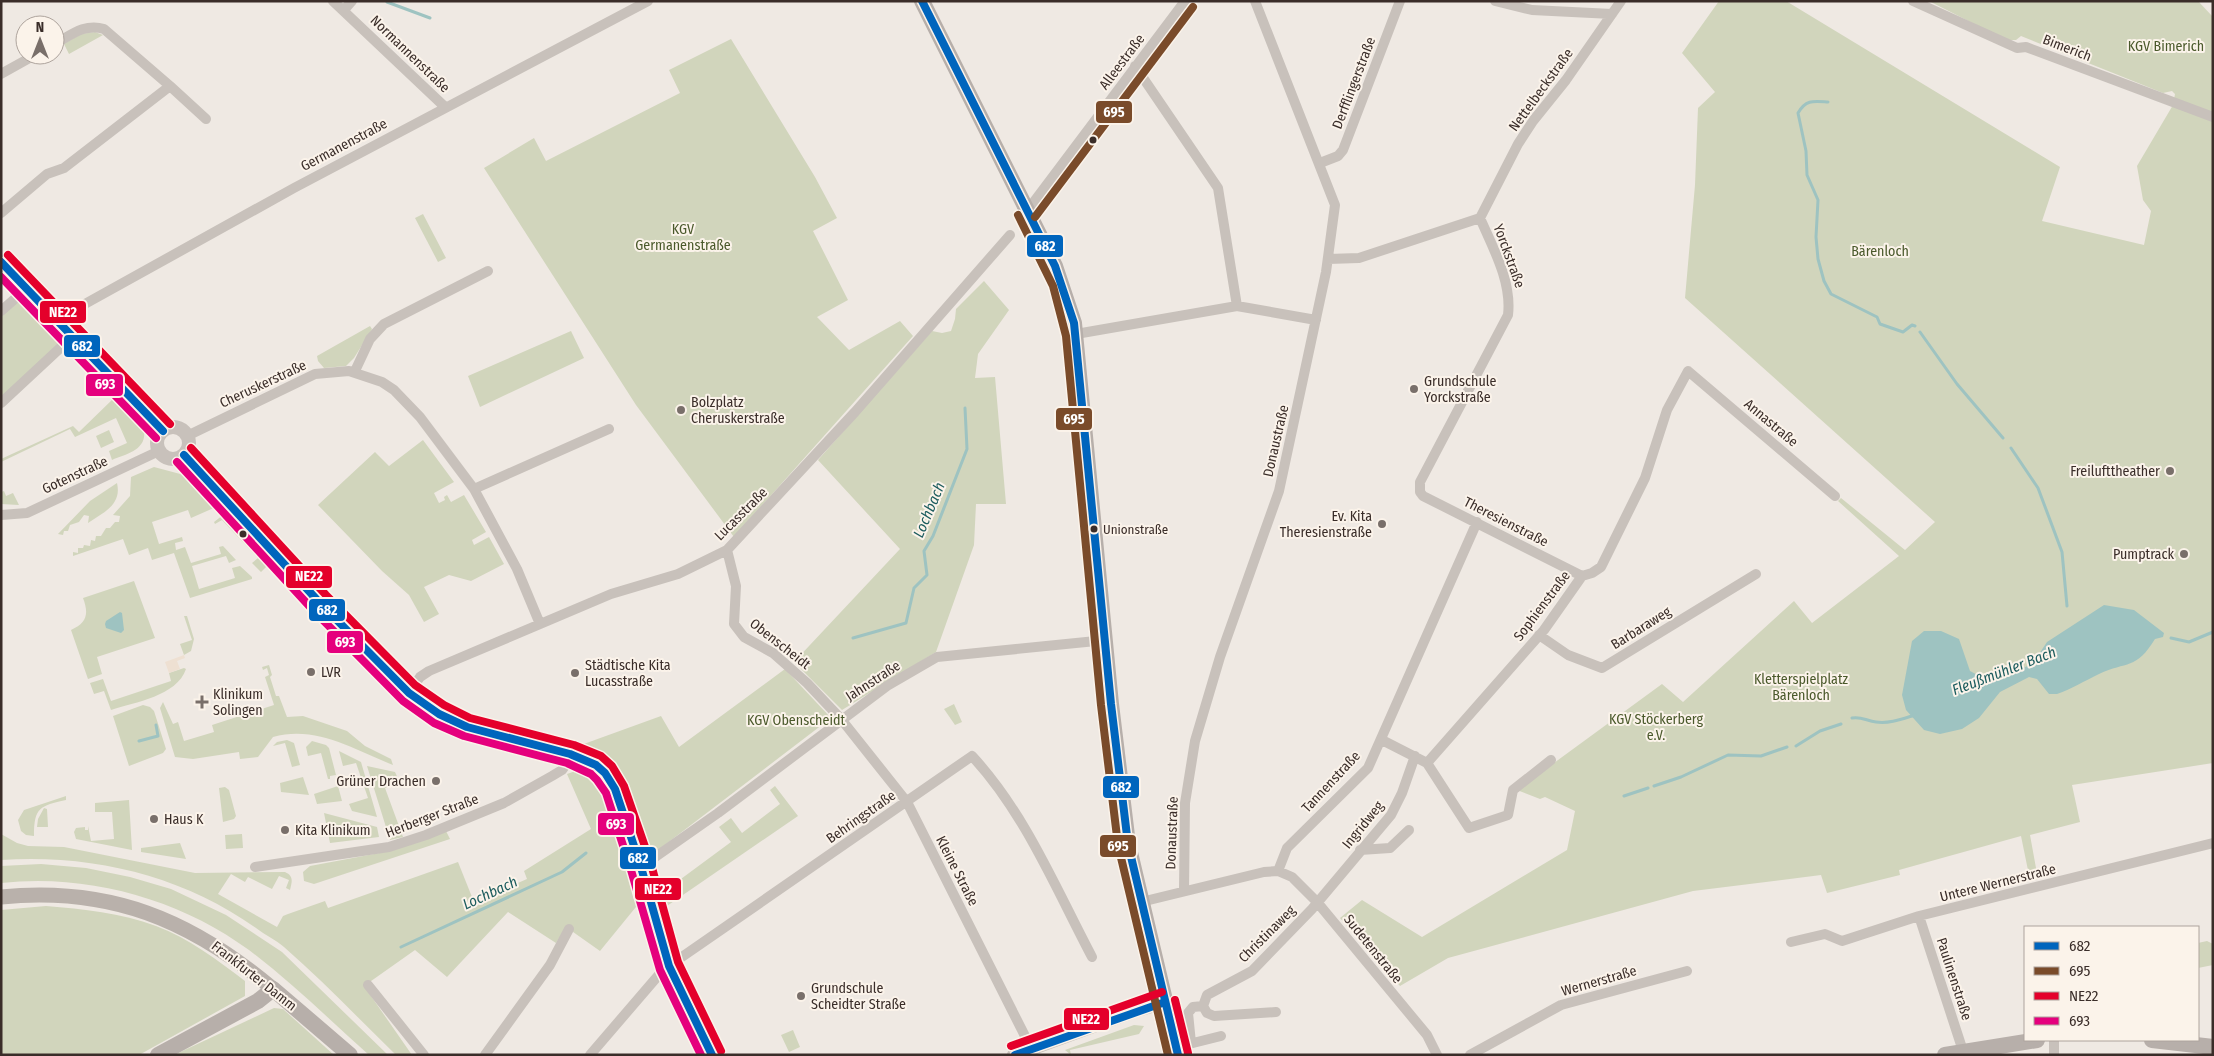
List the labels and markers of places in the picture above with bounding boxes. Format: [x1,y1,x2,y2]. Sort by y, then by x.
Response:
unlabelled marker [1088,135,1098,145]
place label: Grundschule Yorckstraße [1424,373,1496,406]
marker: Grundschule Yorckstraße [1408,383,1420,395]
place label: Bolzplatz Cheruskerstraße [691,394,785,427]
marker: Bolzplatz Cheruskerstraße [675,404,687,416]
place label: Freilufttheather [2070,463,2160,480]
marker: Freilufttheather [2164,465,2176,477]
place label: Ev. Kita Theresienstraße [1280,508,1372,541]
marker: Ev. Kita Theresienstraße [1376,518,1388,530]
place label: Unionstraße [1103,522,1168,537]
marker: Unionstraße [1089,524,1099,534]
unlabelled marker [238,529,248,539]
place label: Pumptrack [2113,546,2174,563]
marker: Pumptrack [2178,548,2190,560]
place label: Städtische Kita Lucasstraße [585,657,671,690]
place label: LVR [321,664,341,681]
marker: LVR [305,666,317,678]
marker: Städtische Kita Lucasstraße [569,667,581,679]
place label: Klinikum Solingen [213,686,263,719]
marker: Klinikum Solingen [195,695,209,709]
place label: Grüner Drachen [336,773,426,790]
marker: Grüner Drachen [430,775,442,787]
place label: Haus K [164,811,204,828]
marker: Haus K [148,813,160,825]
place label: Kita Klinikum [295,822,371,839]
marker: Kita Klinikum [279,824,291,836]
place label: Grundschule Scheidter Straße [811,980,906,1013]
marker: Grundschule Scheidter Straße [795,990,807,1002]

